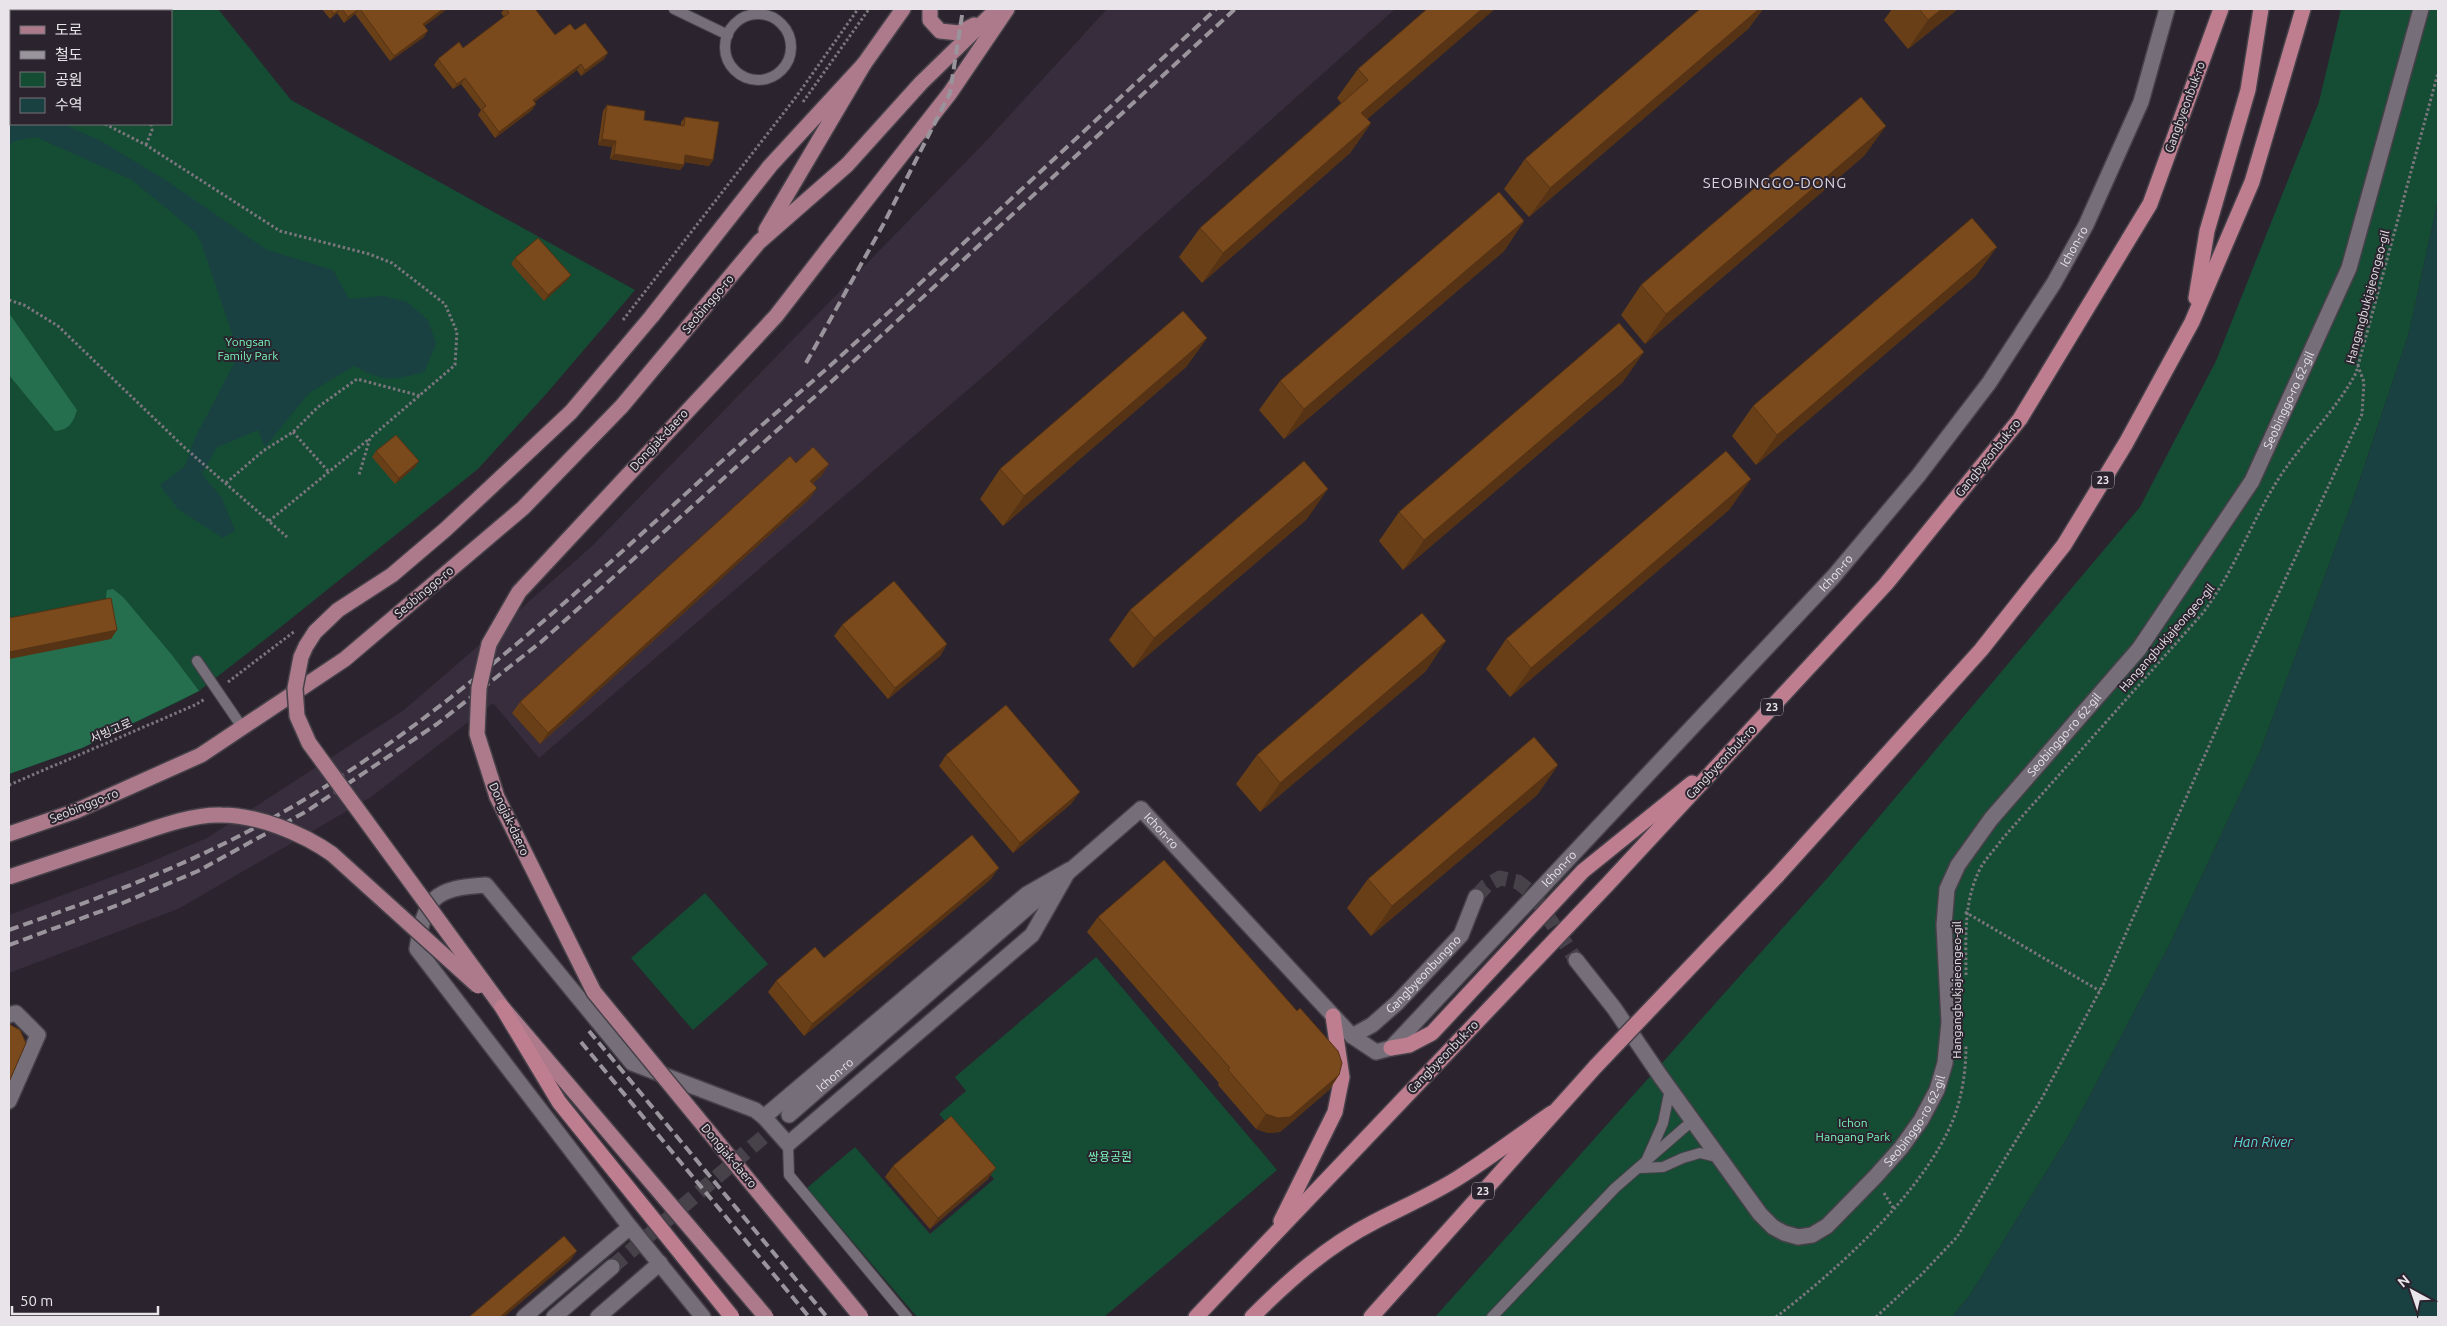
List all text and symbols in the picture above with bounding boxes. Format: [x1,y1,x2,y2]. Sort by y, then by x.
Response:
legend [10,10,172,125]
text: 도로 [55,21,83,38]
text: 철도 [55,46,83,63]
street label: Gangbyeonbuk-ro [2162,60,2207,154]
text: 공원 [55,71,83,88]
text: 수역 [55,96,83,113]
district label: SEOBINGGO-DONG [1703,174,1847,191]
street label: Ichon-ro [2057,224,2090,269]
street label: Hangangbukjajeongeo-gil [2343,229,2392,365]
street label: Seobinggo-ro [679,272,736,336]
park label: Yongsan Family Park [218,335,278,362]
street label: Seobinggo-ro 62-gil [2261,349,2316,451]
street label: Dongjak-daero [627,406,690,473]
street label: Gangbyeonbuk-ro [1952,416,2023,499]
road number: 23 [2092,472,2114,488]
street label: Ichon-ro [1816,552,1855,594]
street label: Seobinggo-ro [392,563,456,620]
street label: Hangangbukjajeongeo-gil [2117,581,2217,694]
street label: Seobinggo-ro 62-gil [2024,690,2103,779]
road number: 23 [1761,699,1783,716]
street label: 서빙고로 [88,716,134,745]
street label: Gangbyeonbuk-ro [1683,722,1758,801]
street label: Dongjak-daero [487,780,532,857]
street label: Seobinggo-ro [48,786,120,825]
street label: Ichon-ro [1142,810,1182,851]
street label: Ichon-ro [1539,848,1579,889]
street label: Hangangbukjajeongeo-gil [1950,921,1963,1059]
street label: Gangbyeonbungno [1383,932,1463,1016]
street label: Gangbyeonbuk-ro [1405,1018,1481,1096]
street label: Ichon-ro [814,1055,856,1094]
street label: Seobinggo-ro 62-gil [1881,1074,1947,1168]
park label: Ichon Hangang Park [1816,1116,1890,1143]
street label: Dongjak-daero [699,1121,760,1190]
water label: Han River [2233,1134,2293,1150]
park label: 쌍용공원 [1088,1150,1132,1163]
road number: 23 [1472,1182,1494,1200]
north arrow [2387,1266,2437,1316]
text: N [2394,1272,2413,1291]
scale bar [12,1284,159,1316]
text: 50 m [20,1292,53,1309]

